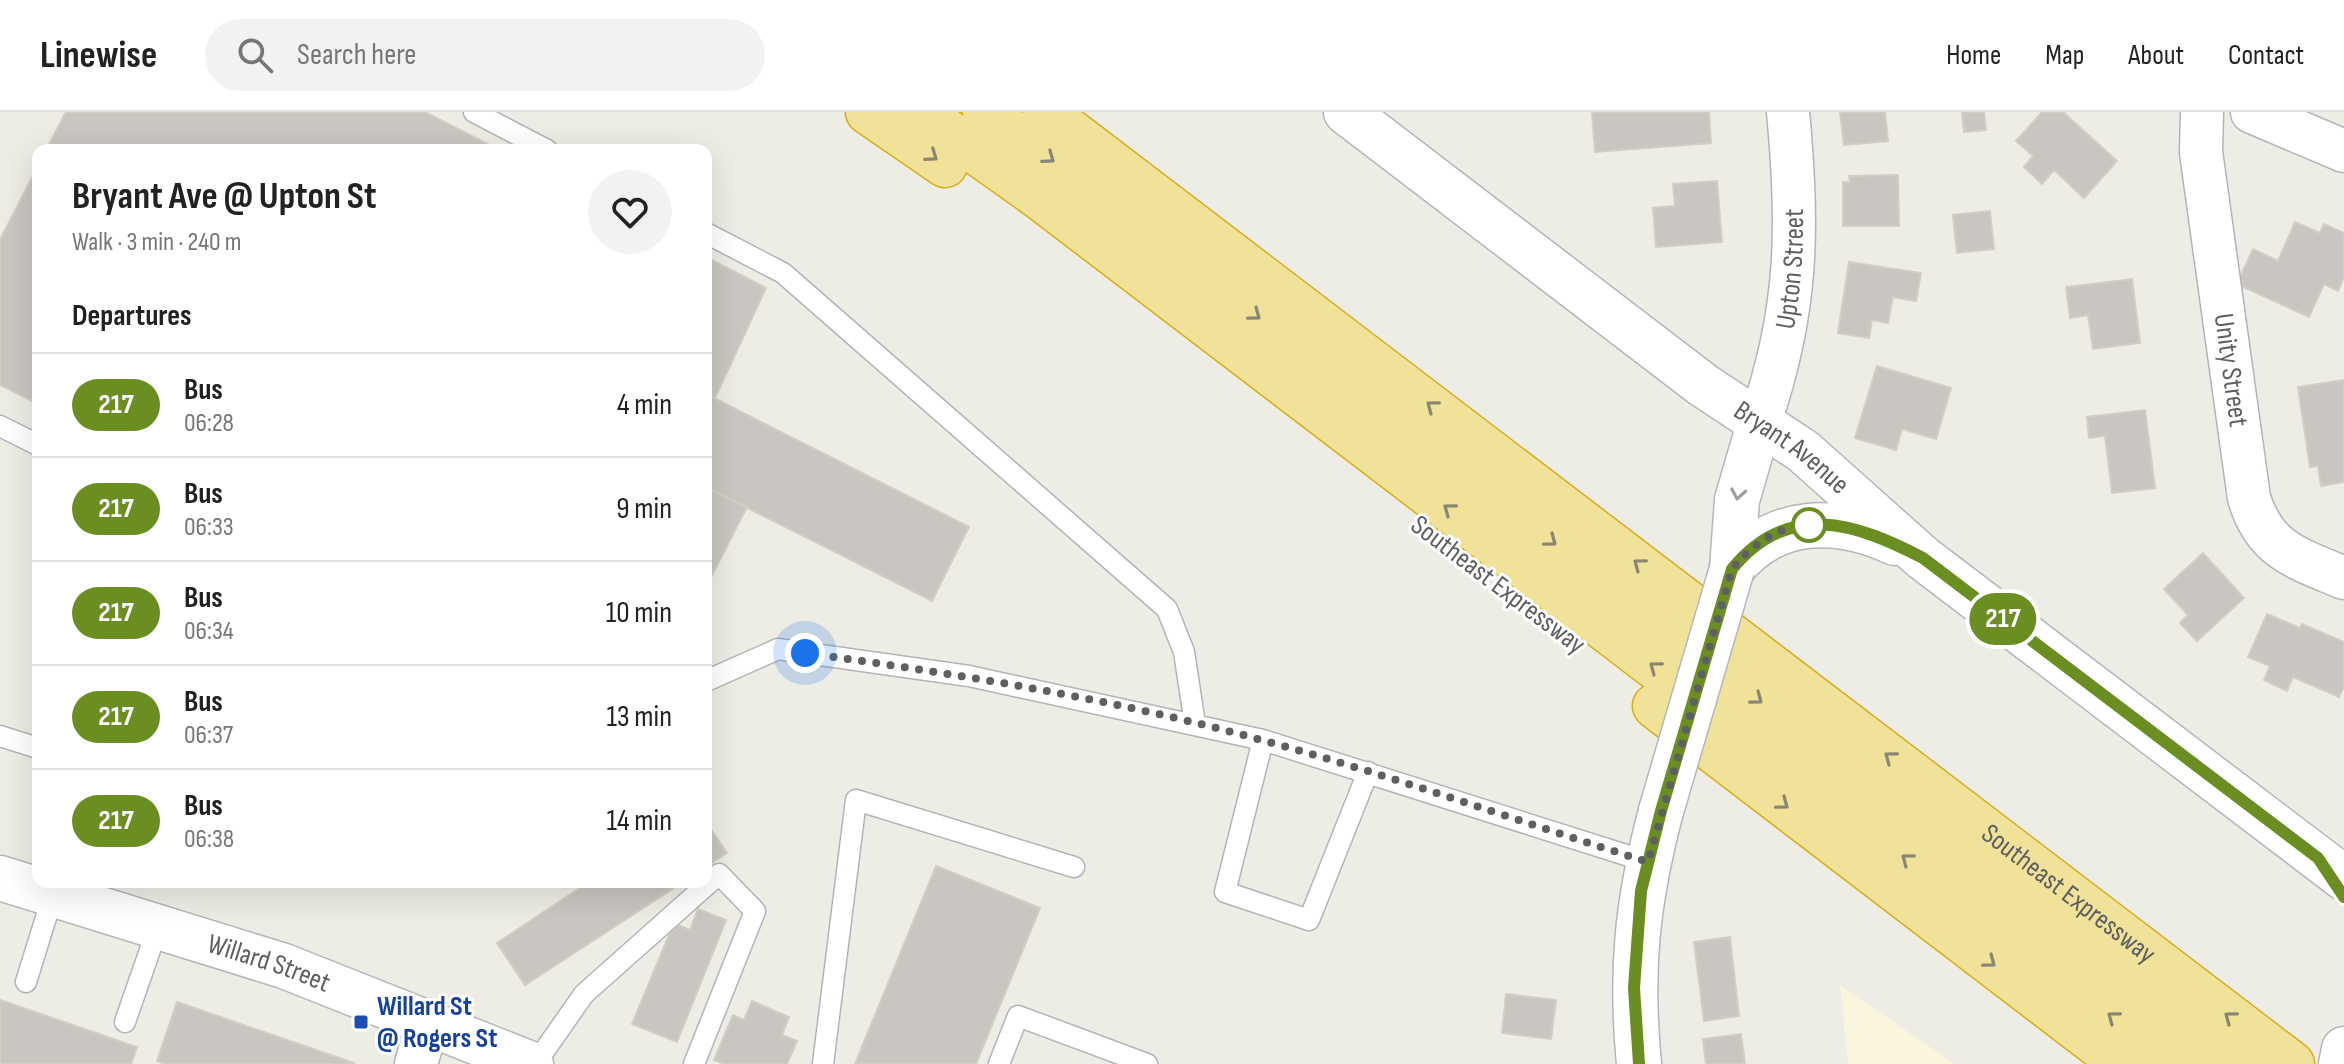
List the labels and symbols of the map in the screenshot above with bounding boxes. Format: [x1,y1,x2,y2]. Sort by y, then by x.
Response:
one-way arrow [923,146,938,161]
one-way arrow [1040,148,1054,162]
street label: Upton Street [1768,208,1811,331]
one-way arrow [1246,306,1261,320]
street label: Unity Street [2207,311,2255,429]
street label: Bryant Avenue [1728,394,1856,501]
one-way arrow [1427,402,1441,416]
one-way arrow [1731,487,1748,500]
one-way arrow [1443,505,1458,519]
unlabelled marker [1792,508,1826,542]
street label: Southeast Expressway [1404,509,1592,661]
one-way arrow [1542,532,1557,546]
one-way arrow [1633,560,1648,574]
line badge: 217 [1957,593,2049,645]
your location [785,633,825,673]
one-way arrow [1650,663,1664,677]
one-way arrow [1748,690,1763,704]
one-way arrow [1884,752,1899,766]
one-way arrow [1774,794,1789,808]
street label: Southeast Expressway [1975,817,2162,971]
one-way arrow [1901,854,1915,868]
street label: Willard Street [204,927,335,999]
one-way arrow [1981,952,1995,966]
place label: Willard St @ Rogers St [377,990,497,1055]
one-way arrow [2107,1012,2122,1026]
one-way arrow [2224,1012,2239,1026]
marker: Willard St @ Rogers St [352,1013,370,1031]

